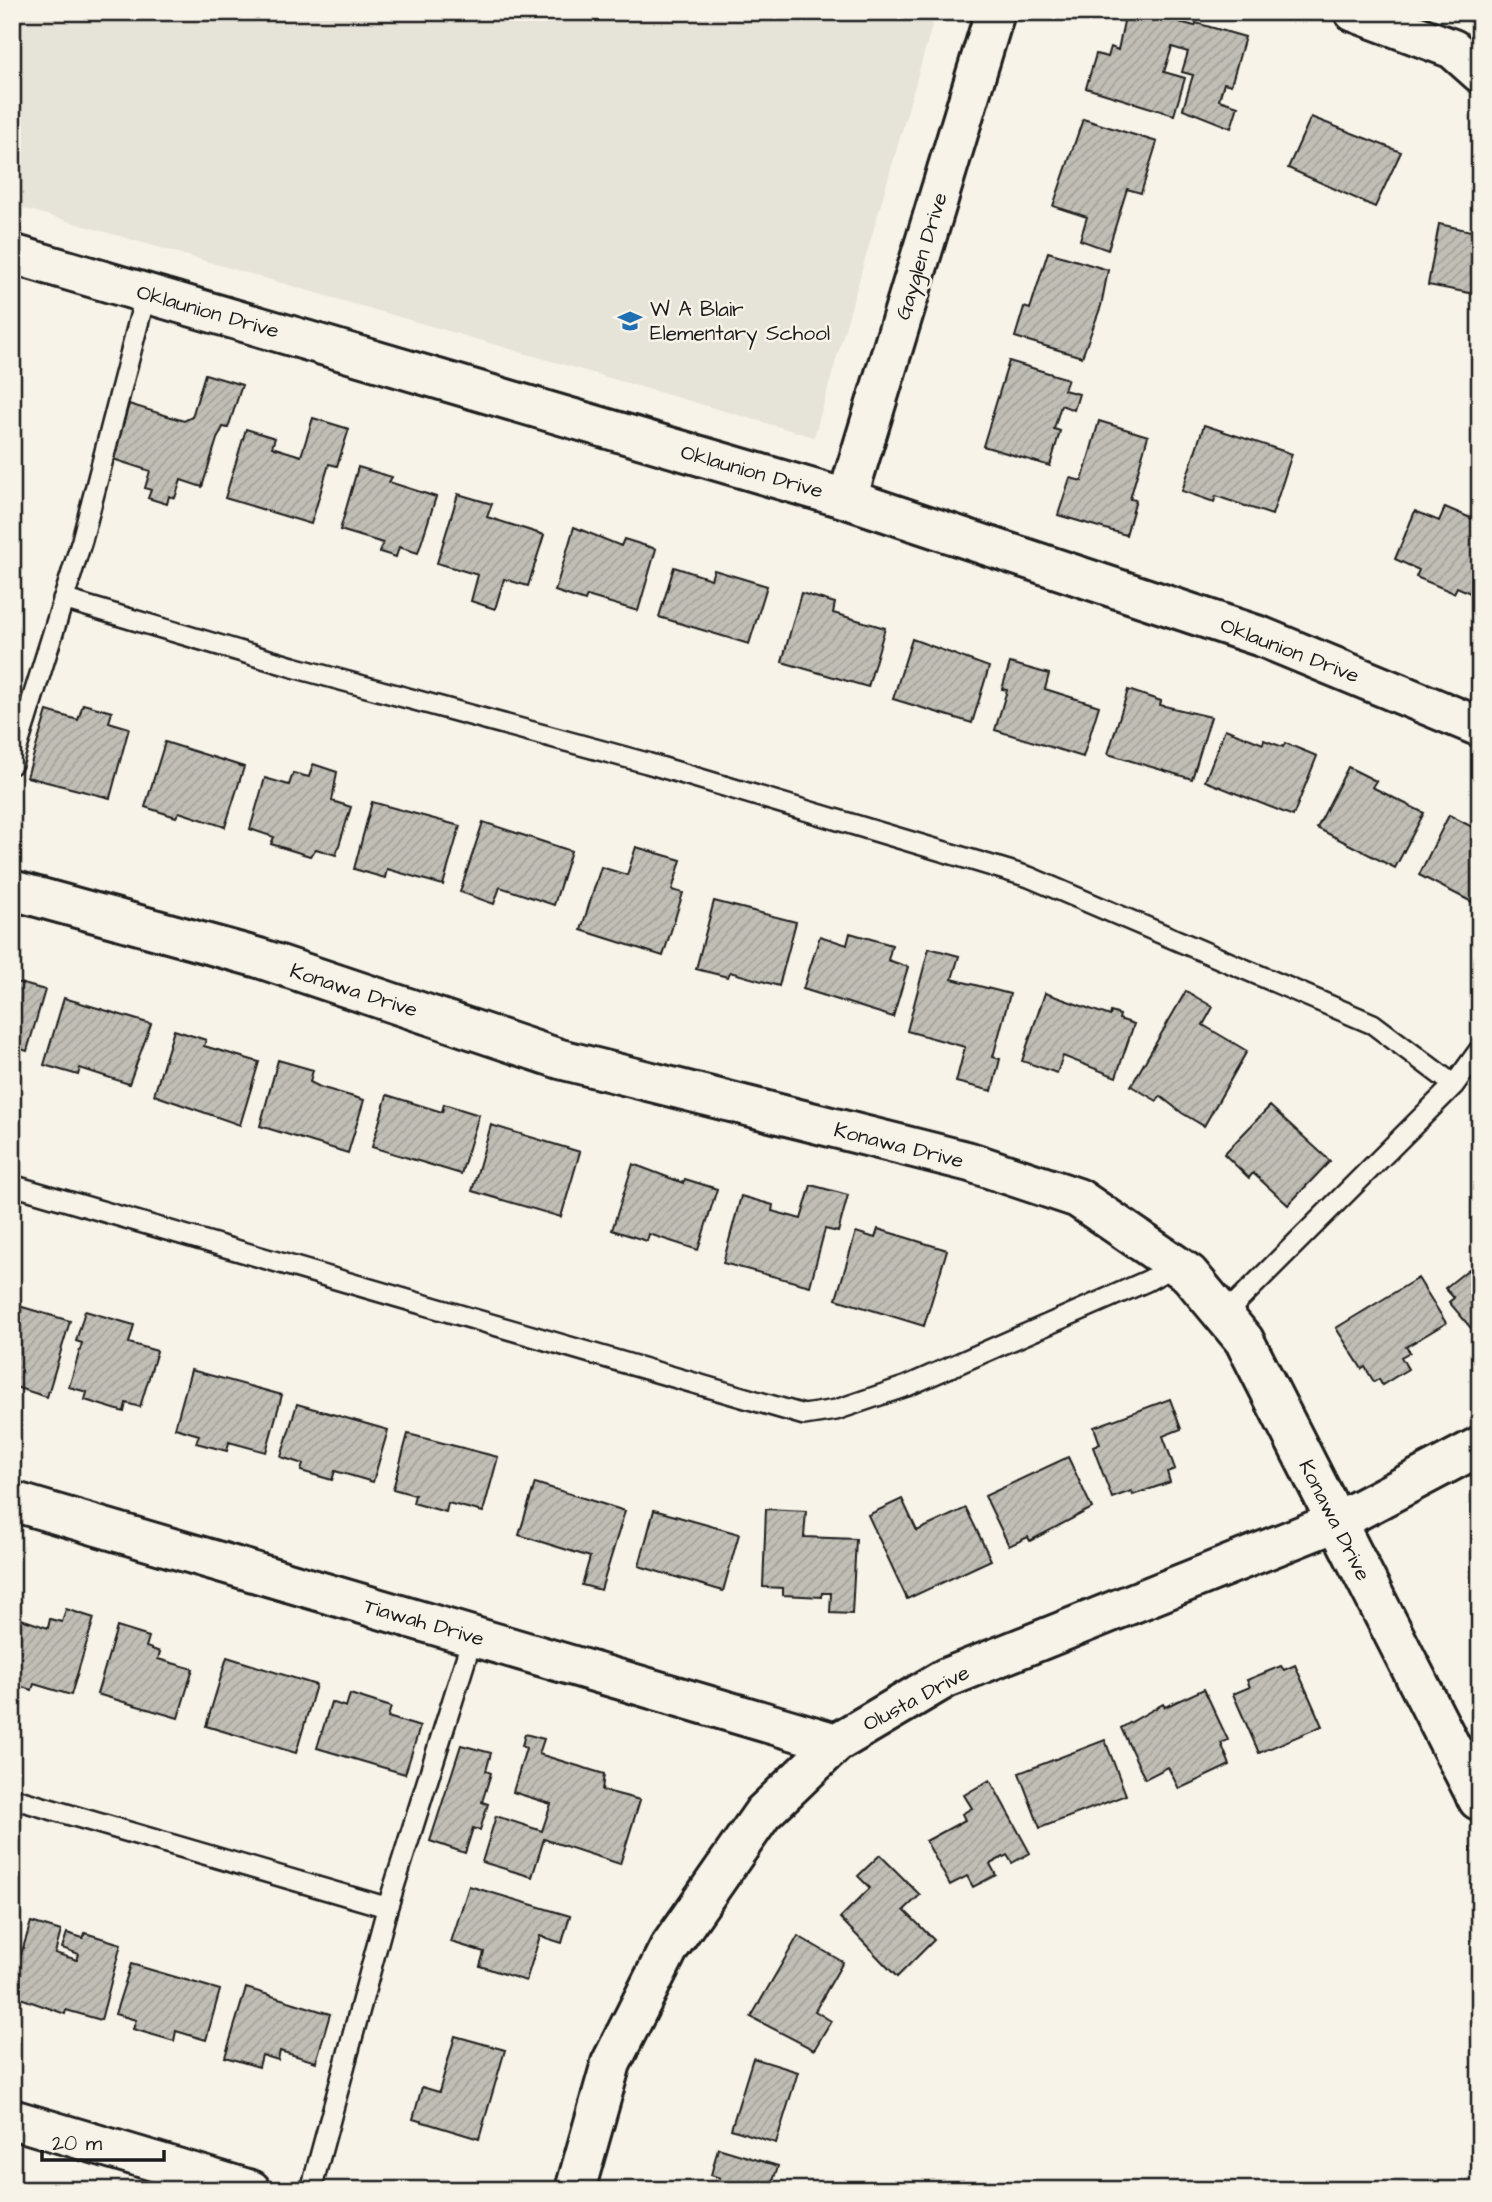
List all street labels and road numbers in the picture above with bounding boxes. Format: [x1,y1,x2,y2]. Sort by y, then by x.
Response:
street label: Gayglen Drive [888,189,957,324]
street label: Oklaunion Drive [133,277,282,346]
street label: Oklaunion Drive [677,437,826,506]
street label: Oklaunion Drive [1216,611,1363,690]
street label: Konawa Drive [286,956,421,1025]
street label: Konawa Drive [831,1115,967,1176]
street label: Konawa Drive [1292,1455,1378,1586]
street label: Tiawah Drive [360,1591,487,1654]
street label: Olusta Drive [858,1658,975,1739]

